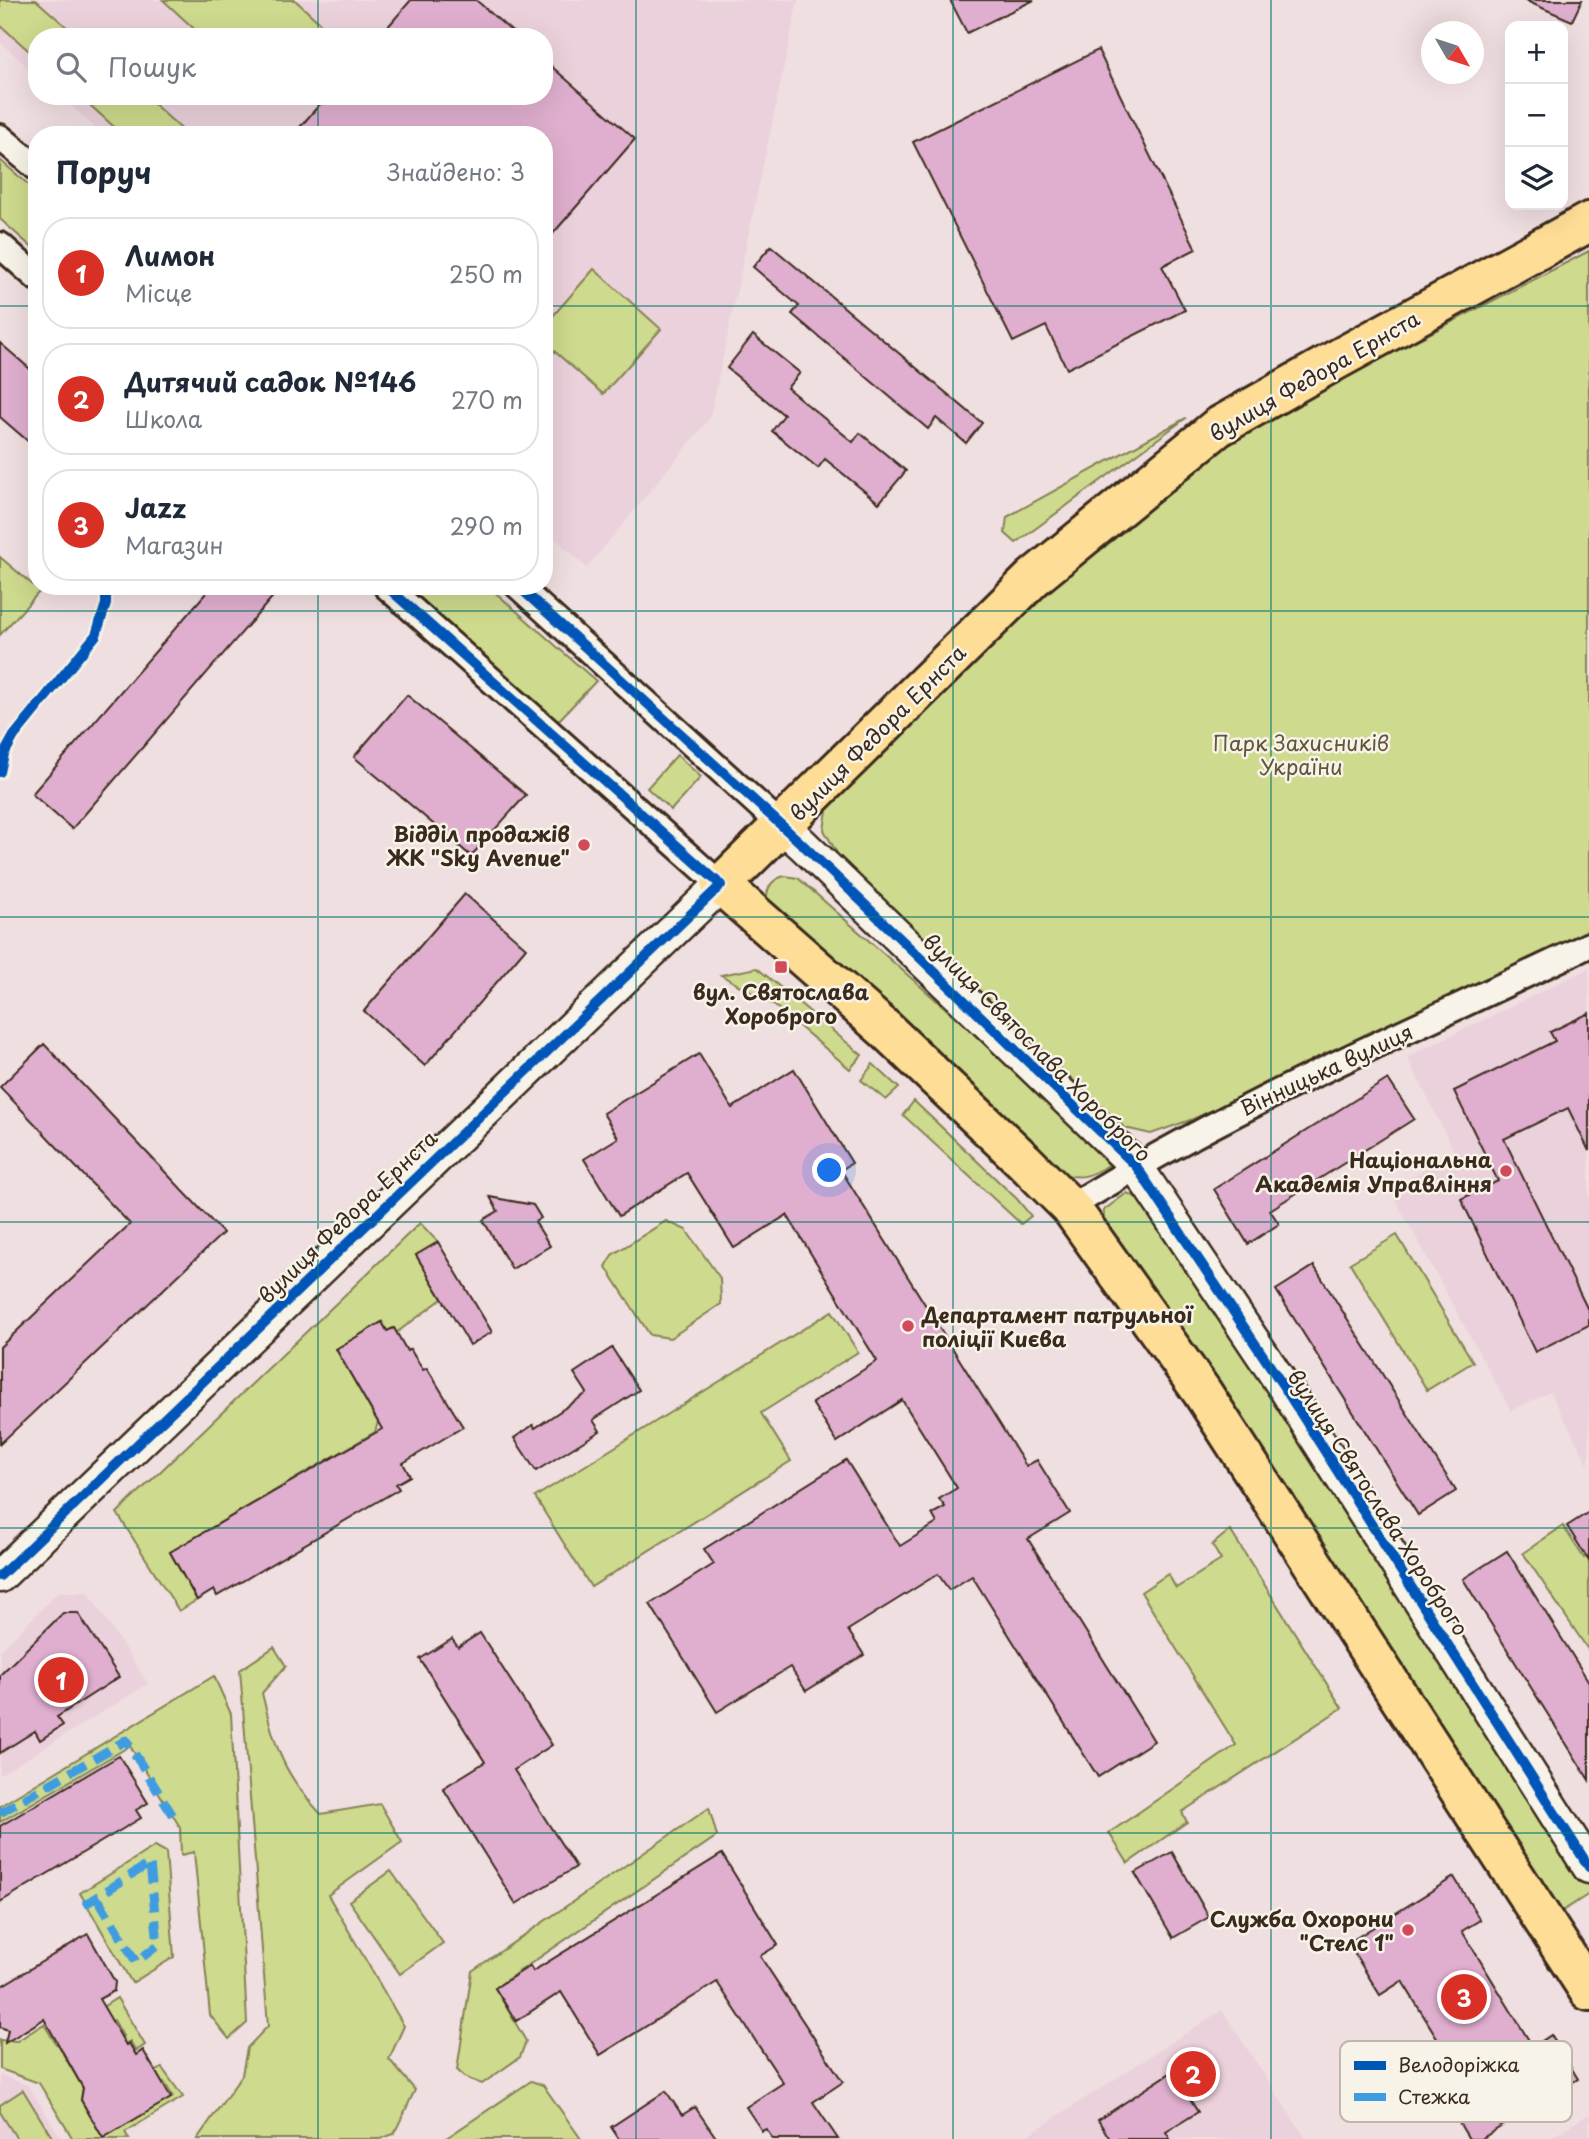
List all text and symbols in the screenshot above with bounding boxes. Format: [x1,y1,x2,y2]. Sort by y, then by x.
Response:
north arrow [1421,21,1484,84]
map controls [1505,21,1568,210]
button: + [1505,21,1568,84]
search box [28,28,553,105]
text: Пошук [108,47,196,86]
icon: search [52,48,90,86]
button: − [1505,84,1568,147]
button: layers [1505,147,1568,210]
text: Поруч [56,149,151,194]
text: Знайдено: 3 [387,154,525,189]
text: Лимон [125,236,215,275]
text: 1 [76,256,87,291]
text: 250 m [449,256,523,291]
text: Місце [125,275,192,310]
street label: вулиця Федора Ернста [1203,301,1425,448]
text: Дитячий садок №146 [125,362,416,401]
text: 2 [73,382,89,417]
text: 270 m [451,382,523,417]
text: Школа [125,401,202,436]
text: Jazz [125,488,186,527]
text: 3 [73,508,89,543]
text: 290 m [450,508,523,543]
text: Магазин [125,527,224,562]
street label: вулиця Федора Ернста [781,636,973,828]
park label: Парк Захисників України [1213,726,1389,782]
place label: Відділ продажів ЖК "Sky Avenue" [386,817,570,873]
marker: Відділ продажів ЖК "Sky Avenue" [576,837,592,853]
street label: вулиця Святослава Хороброго [916,925,1160,1169]
marker: вул. Святослава Хороброго [773,959,789,975]
place label: вул. Святослава Хороброго [693,975,870,1031]
street label: Вінницька вулиця [1234,1015,1418,1123]
street label: вулиця Федора Ернста [250,1122,444,1310]
place label: Національна Академія Управління [1255,1143,1492,1199]
your location [812,1153,846,1187]
marker: Національна Академія Управління [1498,1163,1514,1179]
place label: Департамент патрульної поліції Києва [921,1298,1194,1354]
marker: Департамент патрульної поліції Києва [900,1318,916,1334]
street label: вулиця Святослава Хороброго [1281,1362,1477,1642]
pin: 1 [38,1654,84,1706]
place label: Служба Охорони "Стелс 1" [1210,1902,1394,1958]
marker: Служба Охорони "Стелс 1" [1400,1922,1416,1938]
pin: 3 [1441,1971,1487,2023]
legend [1340,2041,1572,2122]
pin: 2 [1170,2048,1216,2100]
text: Велодоріжка [1398,2050,1519,2078]
text: Стежка [1398,2082,1470,2110]

